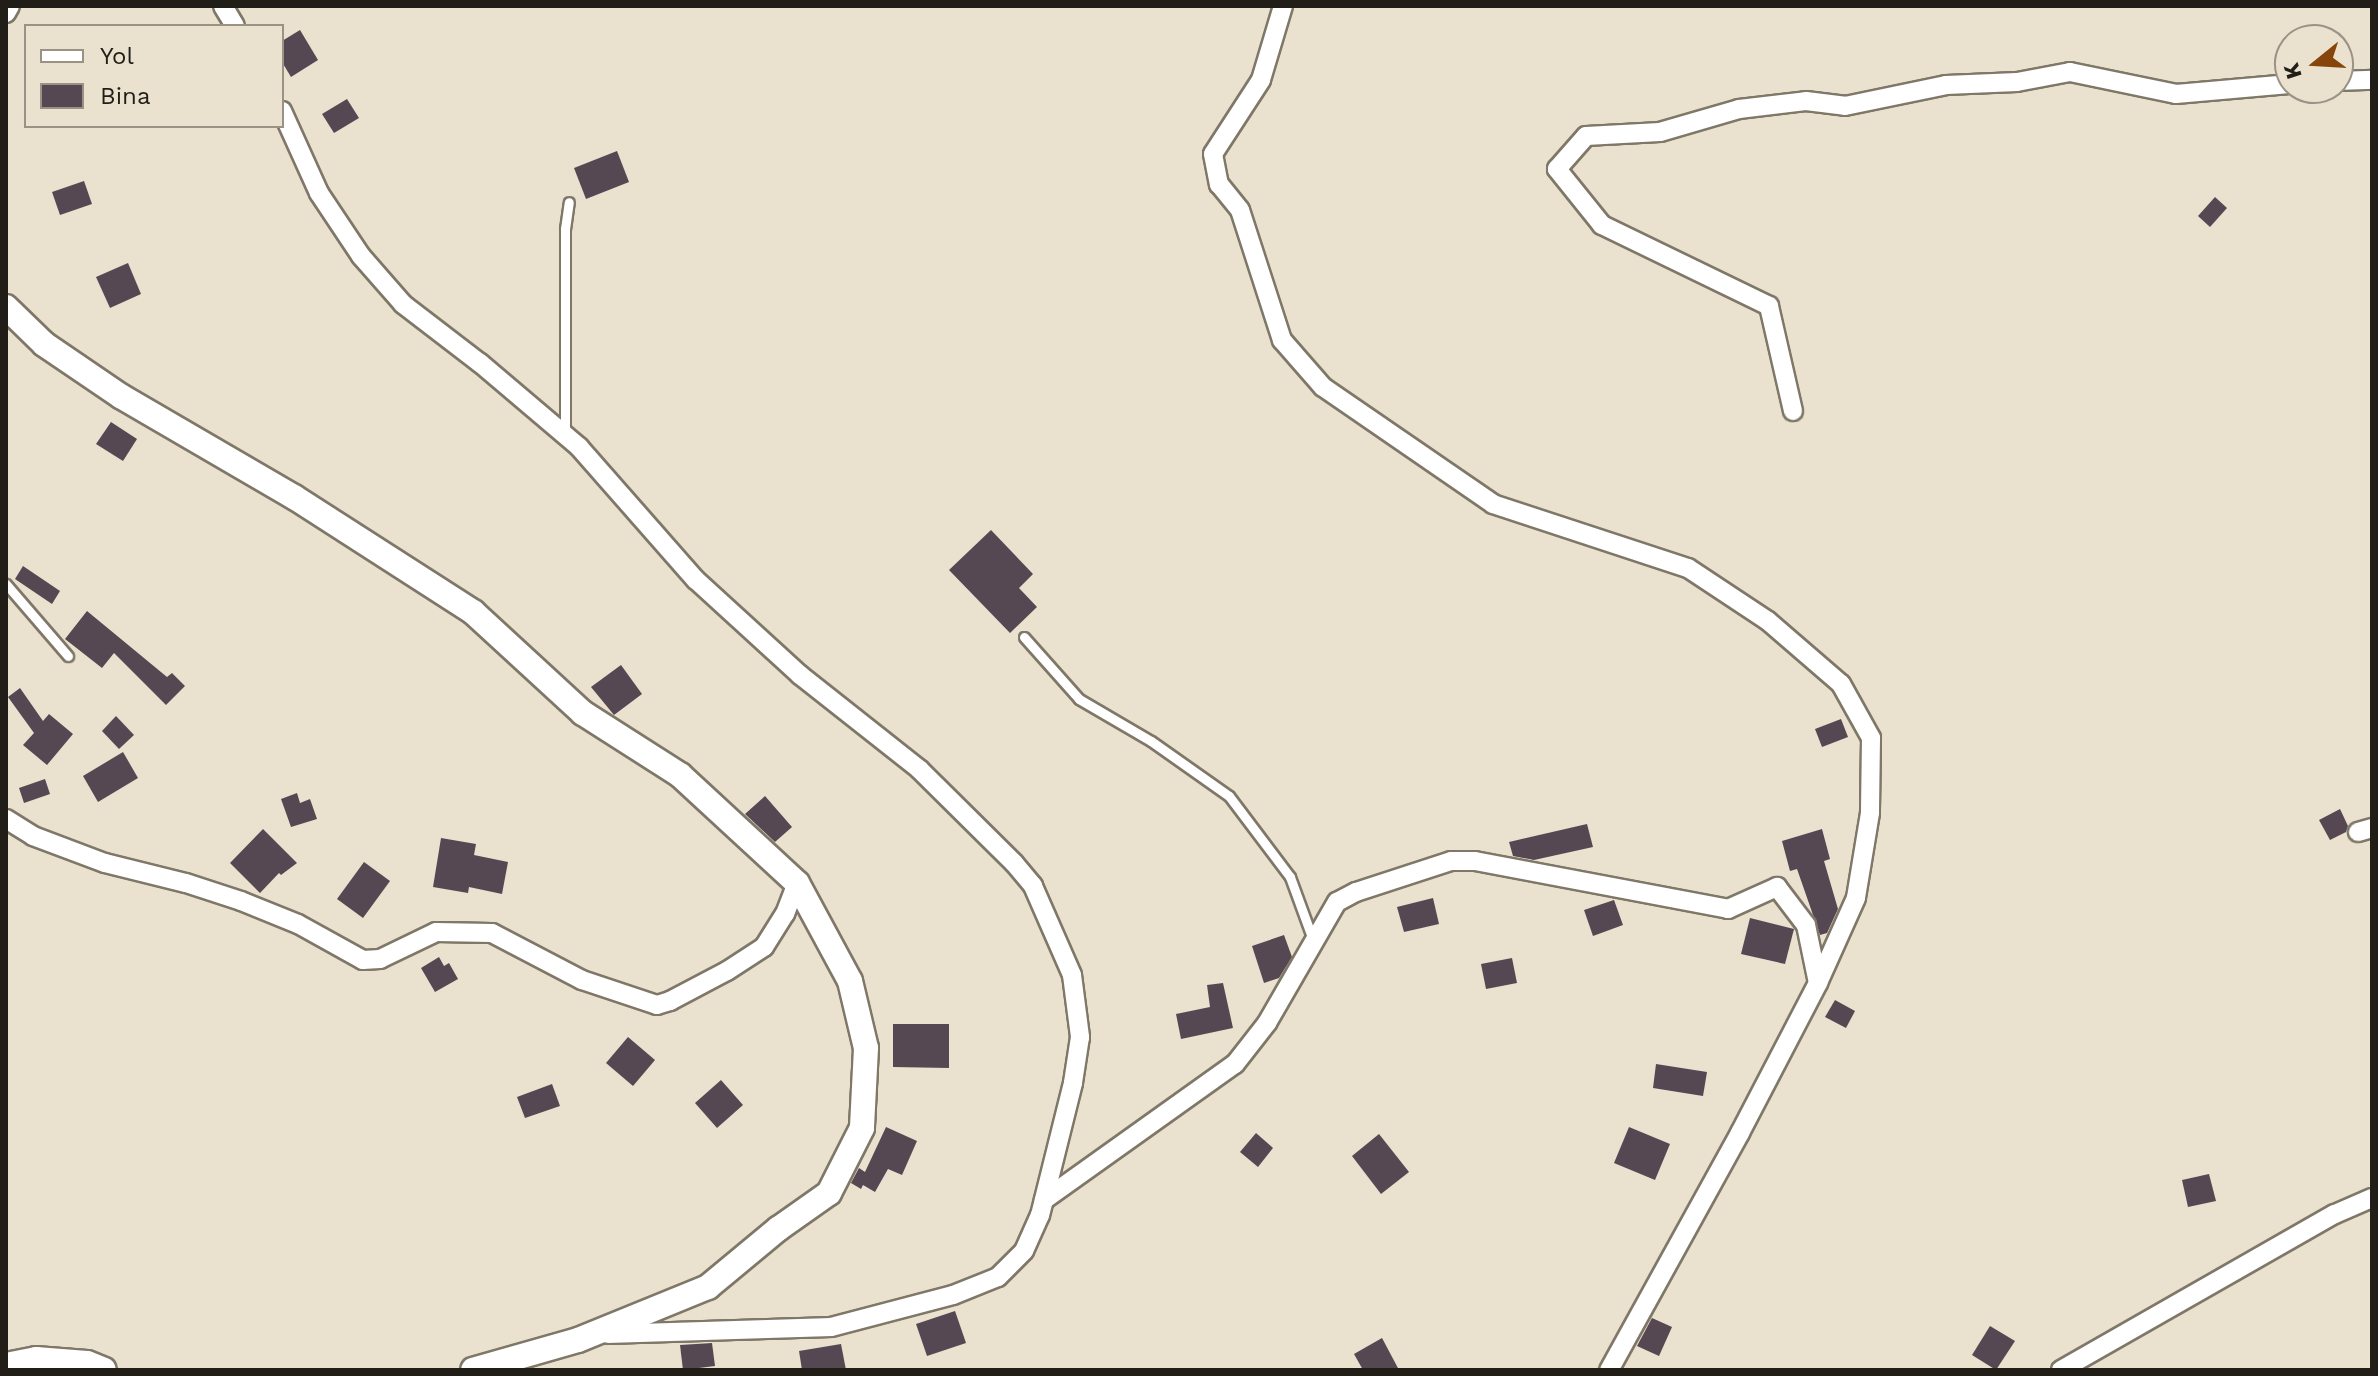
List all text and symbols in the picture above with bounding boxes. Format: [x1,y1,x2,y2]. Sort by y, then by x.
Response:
legend [24,24,284,128]
north arrow [2274,24,2354,104]
text: Yol [100,42,134,70]
text: K [2278,60,2307,82]
text: Bina [100,82,151,110]

